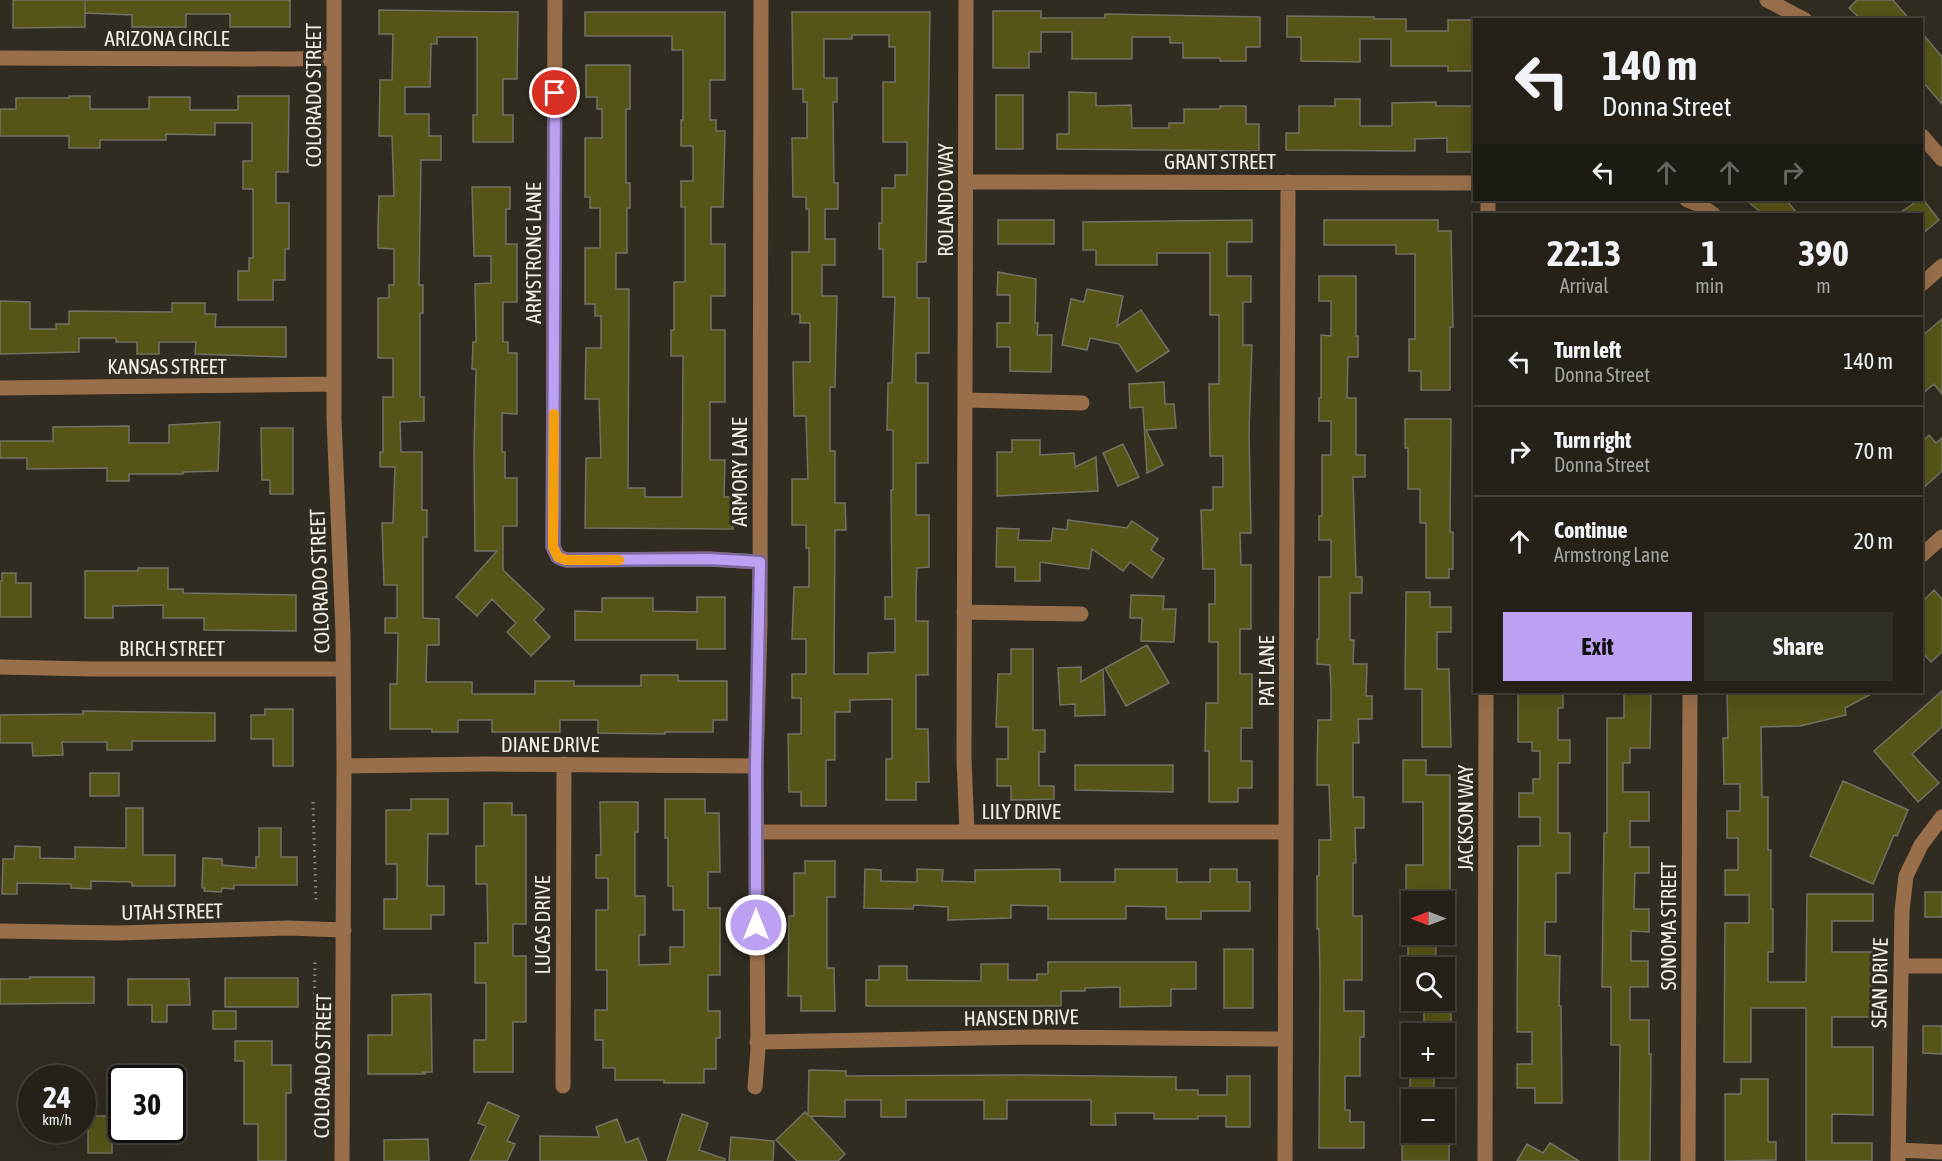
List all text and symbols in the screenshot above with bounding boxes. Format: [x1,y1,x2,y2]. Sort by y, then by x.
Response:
street label: COLORADO STREET [301,23,325,167]
street label: ARIZONA CIRCLE [104,26,230,50]
text: 140 m [1602,41,1697,89]
icon: left [1503,42,1581,120]
pin [529,67,580,118]
icon: arrive [538,76,571,109]
text: Donna Street [1602,91,1732,122]
street label: ROLANDO WAY [933,143,957,257]
street label: GRANT STREET [1164,149,1276,173]
icon: left [1587,156,1620,189]
icon: ahead [1650,156,1683,189]
icon: ahead [1713,156,1746,189]
icon: right [1776,156,1809,189]
street label: ARMSTRONG LANE [521,182,545,324]
text: 22:13 [1547,232,1621,274]
text: 1 [1701,232,1718,274]
text: 390 [1798,232,1849,274]
text: Arrival [1560,274,1609,297]
text: min [1695,274,1724,297]
text: m [1816,274,1831,297]
text: Turn left [1554,337,1621,363]
icon: left [1503,345,1536,378]
text: 140 m [1843,348,1893,374]
street label: KANSAS STREET [107,354,227,378]
text: Donna Street [1554,363,1650,386]
street label: ARMORY LANE [727,417,751,527]
text: Turn right [1554,427,1631,453]
icon: right [1503,435,1536,468]
text: 70 m [1853,438,1893,464]
text: Donna Street [1554,453,1650,476]
street label: COLORADO STREET [304,508,334,654]
text: Continue [1554,517,1628,543]
icon: ahead [1503,525,1536,558]
text: 20 m [1853,528,1893,554]
text: Armstrong Lane [1554,543,1669,566]
button: Exit [1503,612,1692,681]
button: Share [1704,612,1893,681]
street label: BIRCH STREET [119,636,225,660]
street label: PAT LANE [1254,636,1278,706]
street label: DIANE DRIVE [501,732,599,756]
street label: JACKSON WAY [1453,764,1477,871]
street label: LILY DRIVE [981,799,1061,823]
street label: SONOMA STREET [1656,862,1680,990]
street label: LUCAS DRIVE [530,876,554,974]
north arrow [1401,891,1455,945]
map controls [1401,891,1455,1143]
position arrow [724,893,788,957]
street label: UTAH STREET [121,898,223,924]
street label: SEAN DRIVE [1866,938,1892,1028]
button: search [1401,957,1455,1011]
street label: COLORADO STREET [309,993,335,1139]
street label: HANSEN DRIVE [963,1004,1079,1030]
button: + [1401,1023,1455,1077]
speed limit sign: 30 [108,1065,186,1143]
text: 24 [43,1080,71,1114]
button: − [1401,1089,1455,1143]
text: km/h [42,1111,72,1128]

